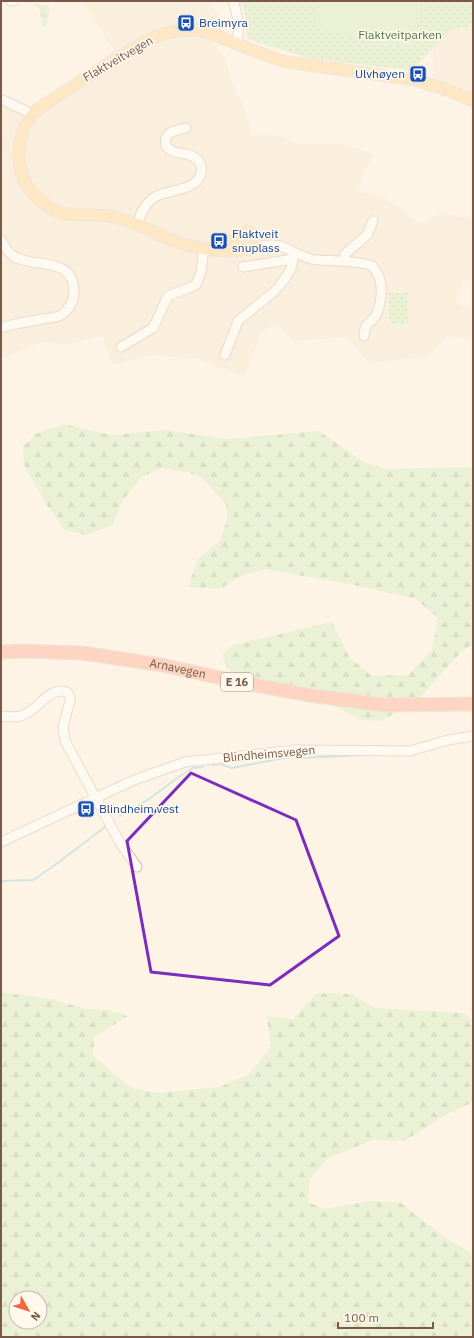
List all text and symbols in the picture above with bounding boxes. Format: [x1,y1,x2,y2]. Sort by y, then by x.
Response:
bus stop icon: Breimyra [176,13,196,33]
place label: Breimyra [199,15,248,30]
park label: Flaktveitparken [358,27,442,42]
street label: Flaktveitvegen [80,32,155,85]
bus stop icon: Ulvhøyen [408,64,428,84]
place label: Ulvhøyen [355,66,405,81]
place label: Flaktveit snuplass [232,226,280,255]
bus stop icon: Flaktveit snuplass [209,231,229,251]
street label: Arnavegen [148,655,207,681]
road number: E 16 [221,673,253,691]
street label: Blindheimsvegen [222,742,316,765]
bus stop icon: Blindheim vest [76,799,96,819]
place label: Blindheim vest [99,801,179,816]
north arrow [8,1290,48,1330]
scale bar [338,1304,433,1330]
text: N [28,1309,44,1324]
text: 100 m [344,1310,379,1325]

